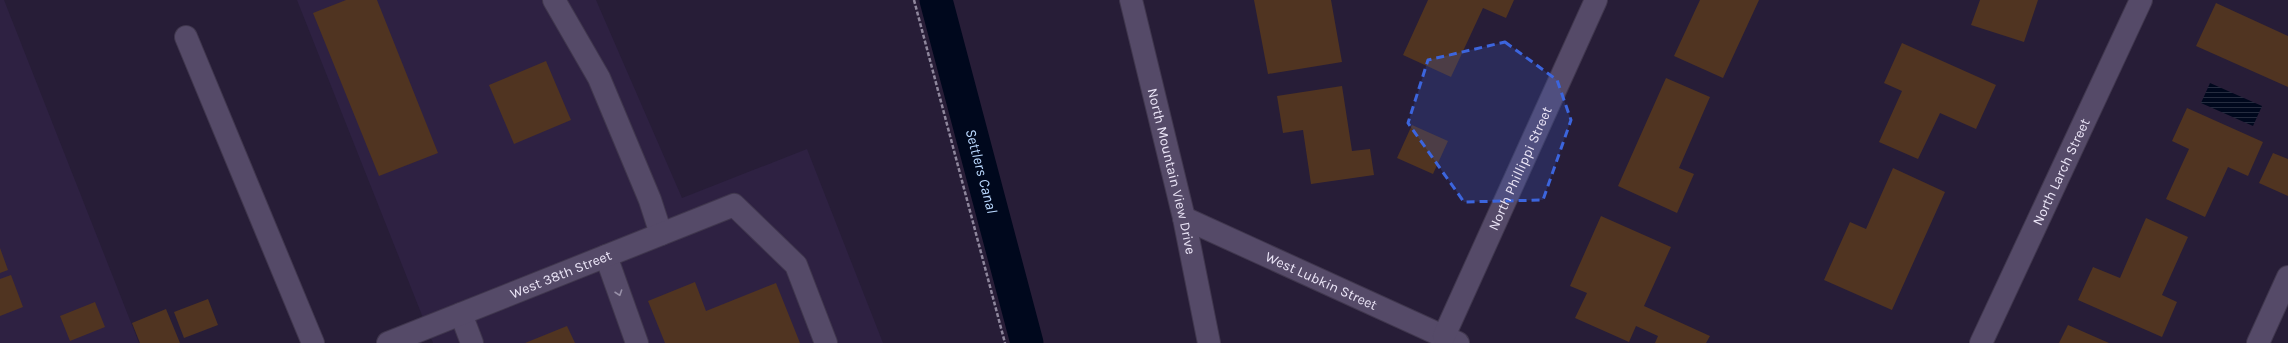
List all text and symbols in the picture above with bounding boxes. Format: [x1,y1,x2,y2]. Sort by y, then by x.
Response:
street label: North Mountain View Drive [1144,86,1200,256]
street label: North Phillippi Street [1484,104,1555,233]
street label: North Larch Street [2029,115,2093,228]
water label: Settlers Canal [962,127,1001,216]
street label: West 38th Street [508,246,614,302]
street label: West Lubkin Street [1263,248,1380,313]
one-way arrow [614,289,623,296]

